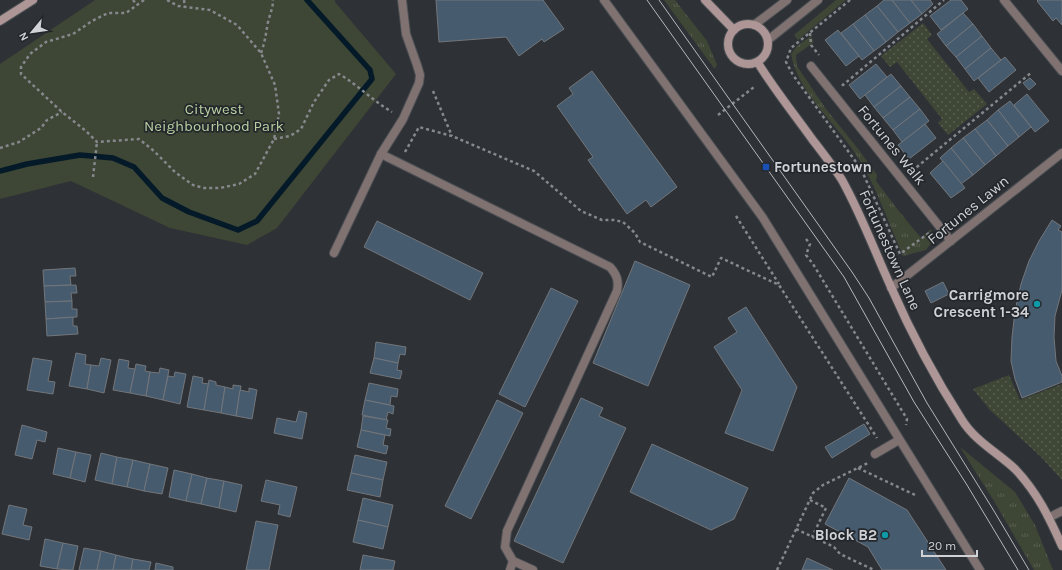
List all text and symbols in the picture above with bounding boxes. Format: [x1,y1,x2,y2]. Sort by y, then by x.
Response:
north arrow [12,12,52,52]
text: N [16,30,31,43]
park label: Citywest Neighbourhood Park [144,100,284,135]
street label: Fortunes Walk [854,101,930,189]
place label: Fortunestown [774,158,872,176]
marker: Fortunestown [761,162,771,172]
street label: Fortunes Lawn [924,172,1012,248]
street label: Fortunestown Lane [855,187,925,313]
place label: Carrigmore Crescent 1-34 [934,286,1029,321]
marker: Carrigmore Crescent 1-34 [1032,299,1042,309]
place label: Block B2 [815,526,877,544]
marker: Block B2 [880,530,890,540]
scale bar [922,532,977,558]
text: 20 m [928,539,956,553]

